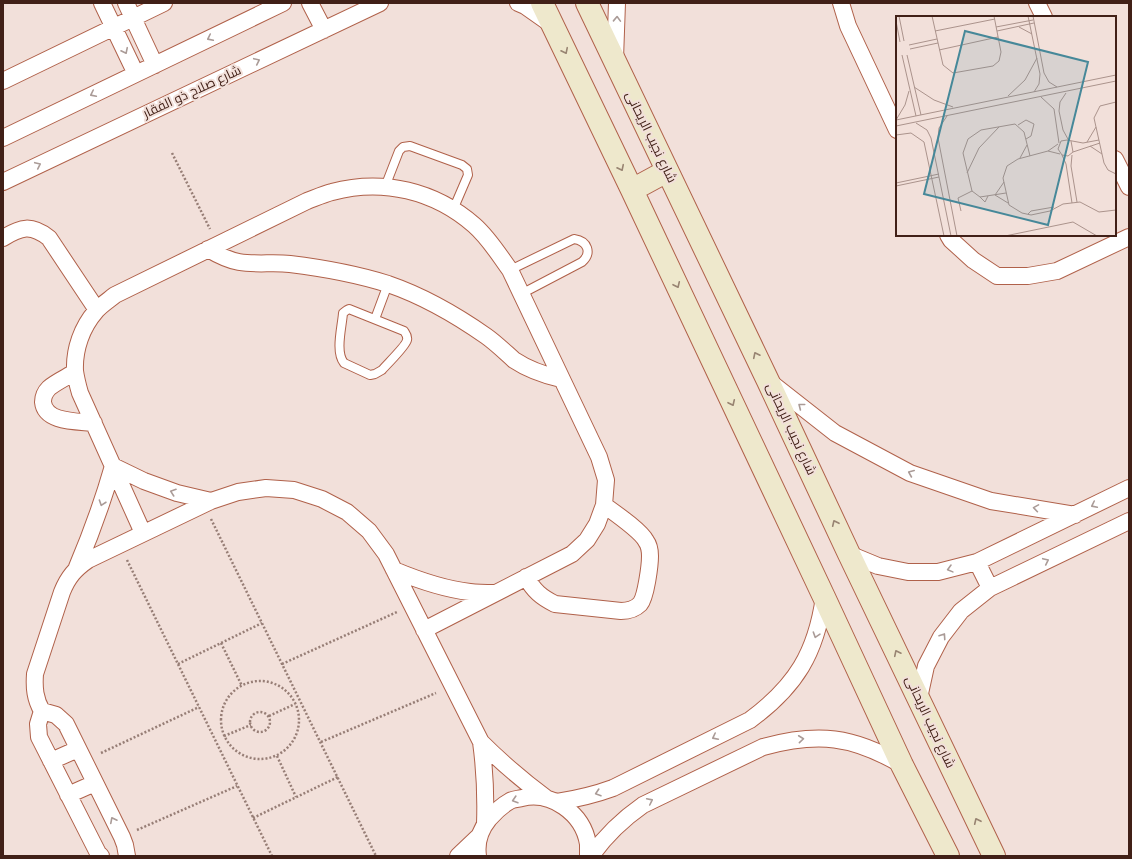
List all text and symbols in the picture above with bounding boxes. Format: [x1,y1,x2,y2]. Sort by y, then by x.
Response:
one-way arrow [612,16,621,22]
inset map [896,16,1116,236]
one-way arrow [207,33,215,41]
one-way arrow [120,46,128,54]
one-way arrow [560,46,568,54]
one-way arrow [253,58,260,66]
street label: شارع صلاح ذو الفقار [139,61,244,123]
street label: شارع نجيب الريحانى [621,88,681,186]
one-way arrow [90,90,98,97]
one-way arrow [34,162,42,170]
one-way arrow [616,164,624,171]
one-way arrow [672,281,680,289]
one-way arrow [753,351,761,359]
street label: شارع نجيب الريحانى [762,380,820,478]
one-way arrow [727,399,735,406]
one-way arrow [798,404,805,411]
one-way arrow [908,470,916,478]
one-way arrow [169,488,176,496]
one-way arrow [98,500,107,507]
one-way arrow [1091,500,1098,508]
one-way arrow [1033,504,1039,513]
one-way arrow [832,520,840,527]
one-way arrow [1042,558,1049,566]
one-way arrow [947,564,954,573]
one-way arrow [812,631,821,638]
one-way arrow [938,633,945,640]
one-way arrow [894,649,902,657]
street label: شارع نجيب الريحانى [901,673,959,771]
one-way arrow [712,732,720,740]
one-way arrow [798,735,804,744]
one-way arrow [595,788,602,797]
one-way arrow [512,795,519,804]
one-way arrow [646,798,653,806]
one-way arrow [111,817,118,824]
one-way arrow [974,817,982,825]

